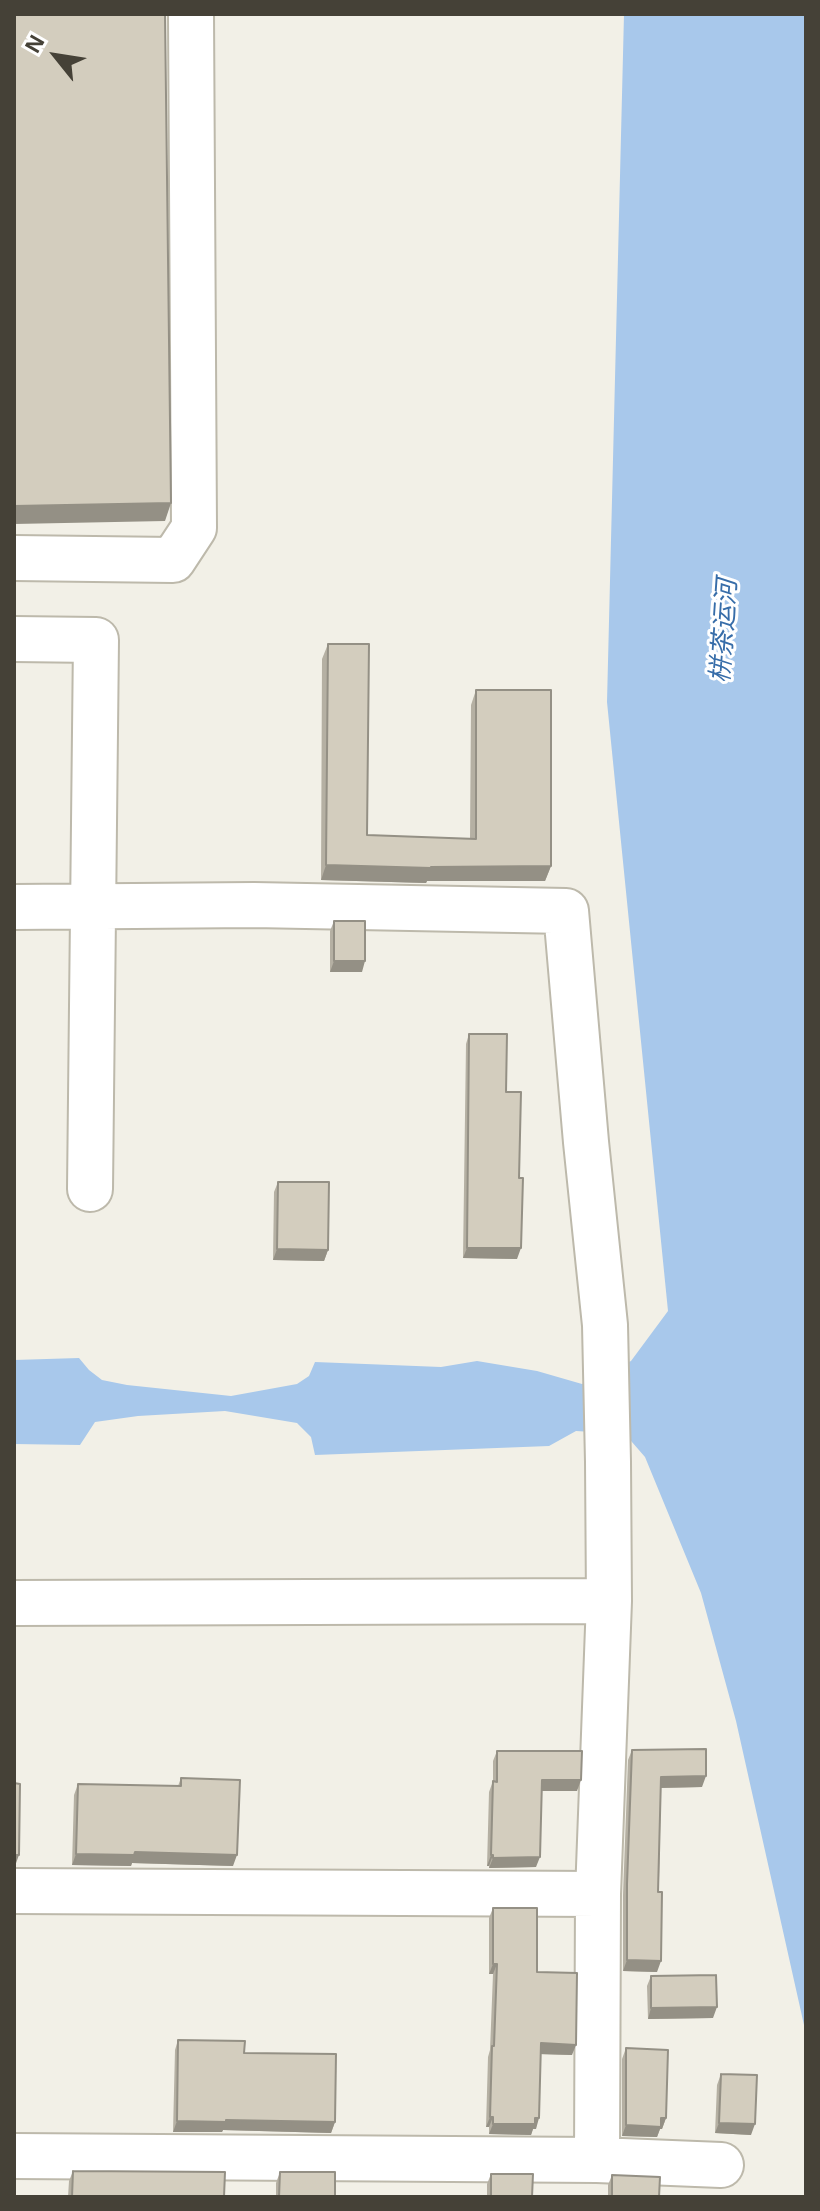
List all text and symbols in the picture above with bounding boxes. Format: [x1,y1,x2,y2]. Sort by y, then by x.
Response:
north arrow [16,16,96,96]
text: N [20,31,50,57]
water label: 栟茶运河 [706,578,744,684]

